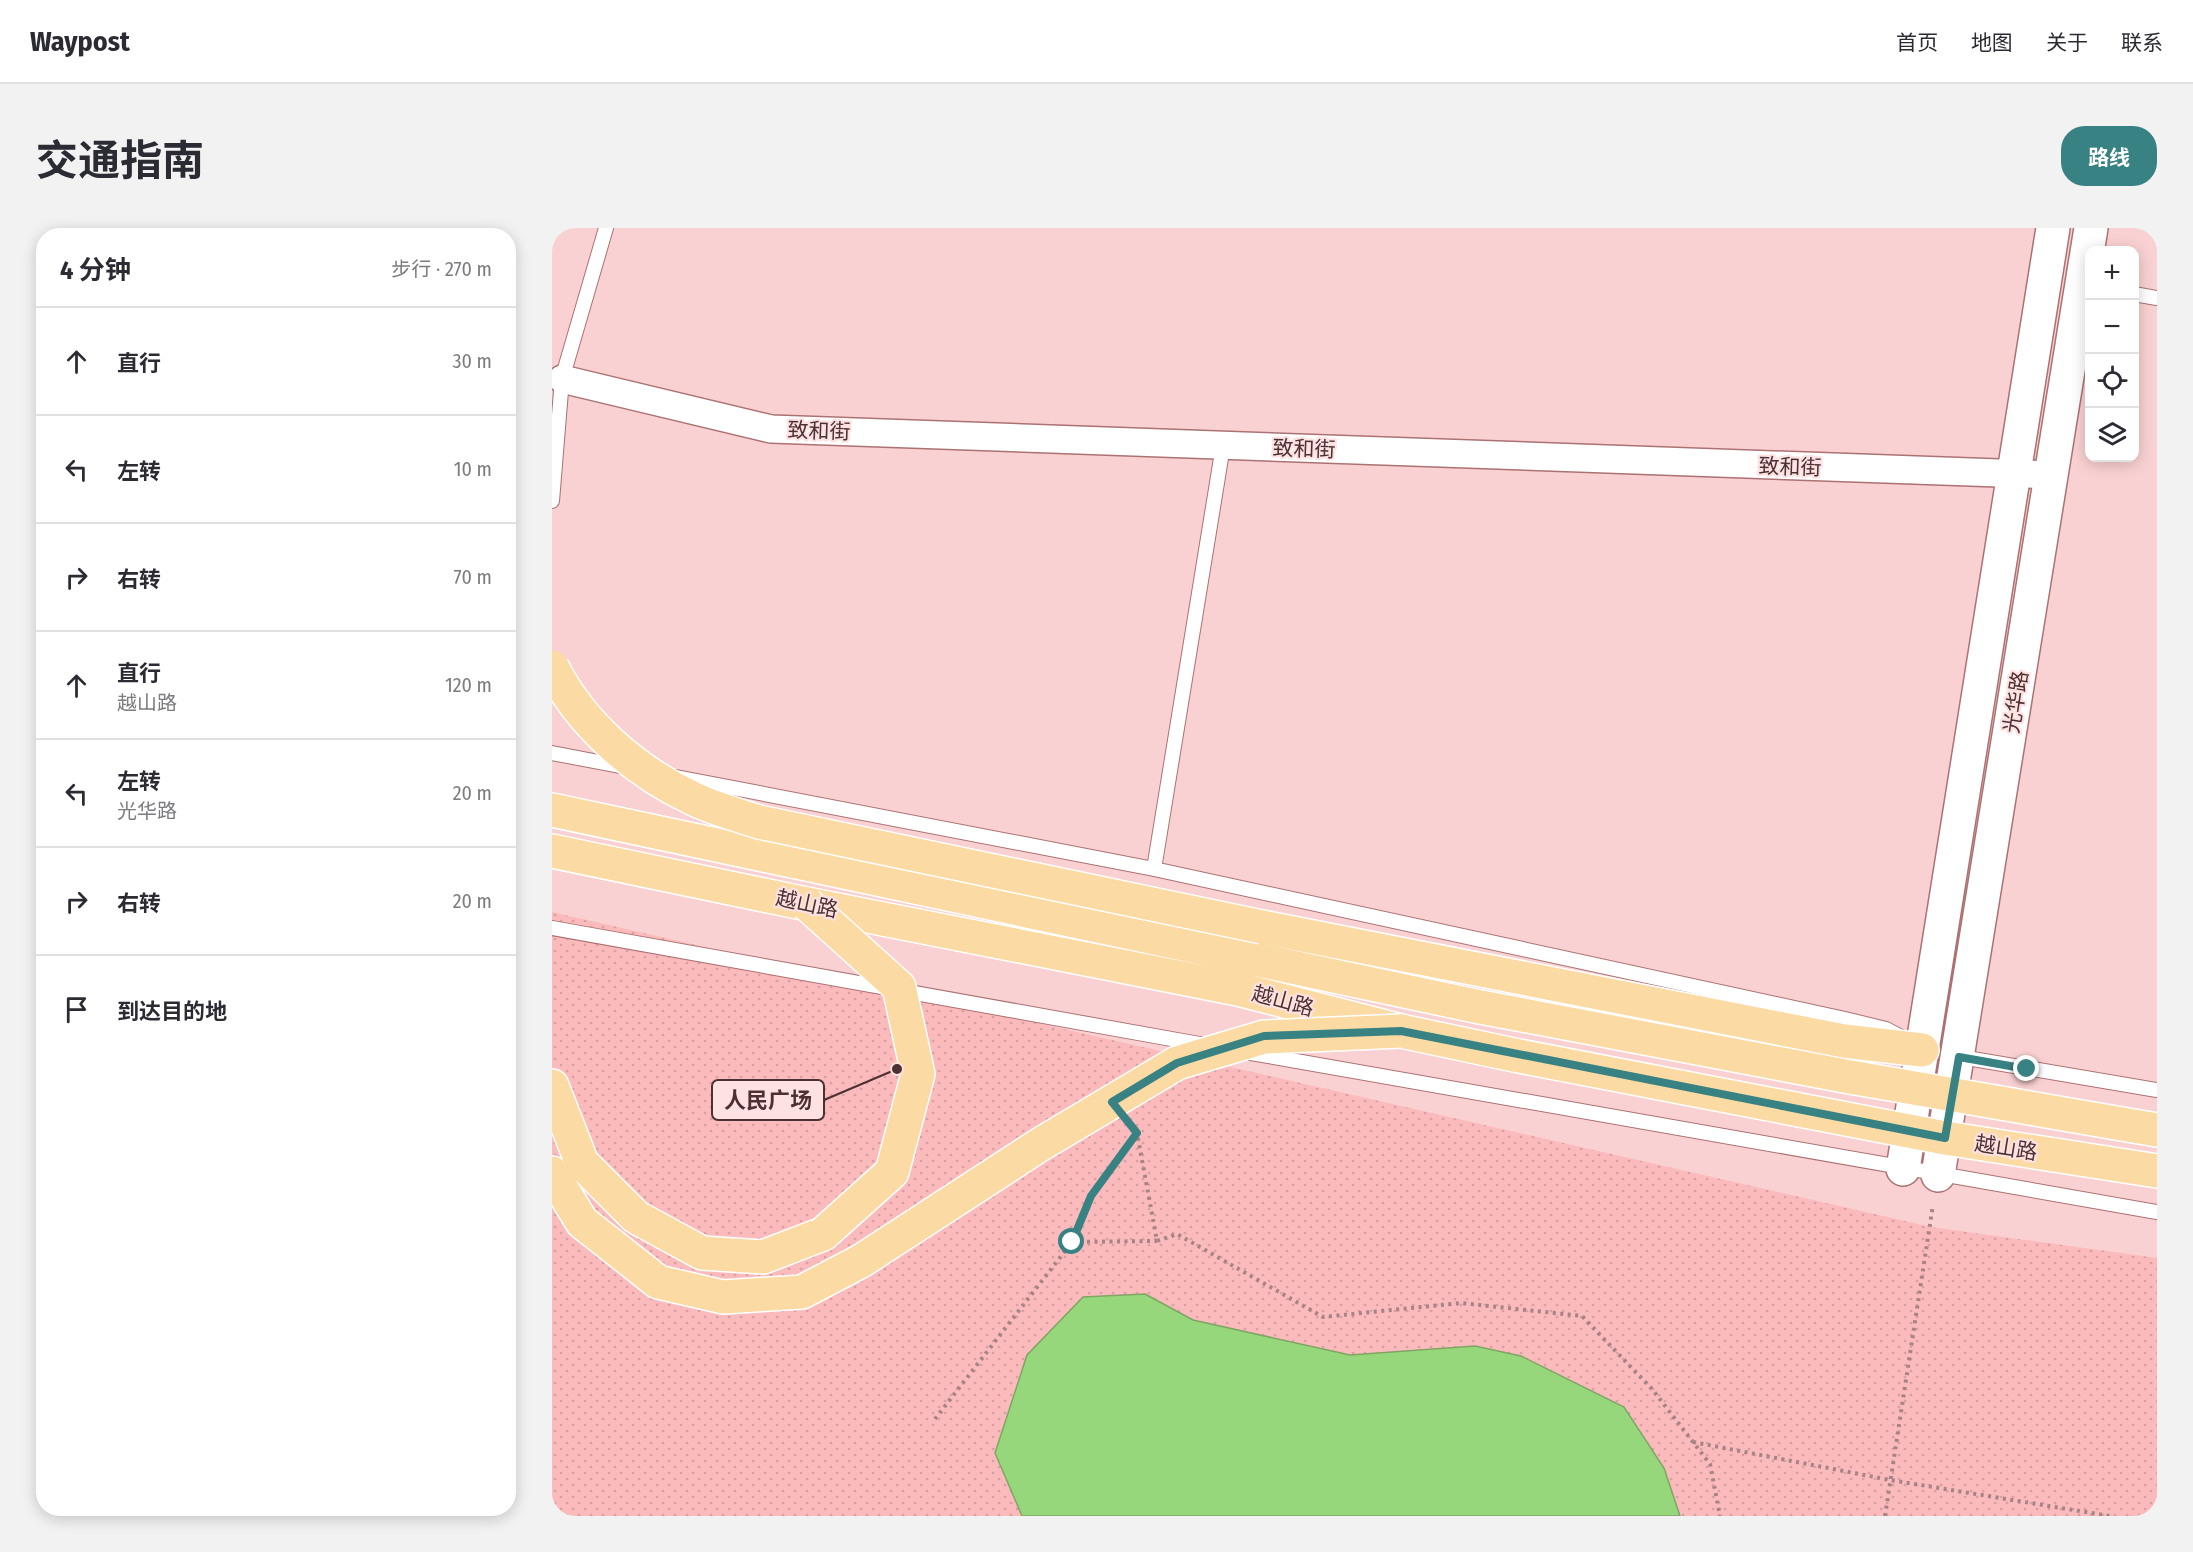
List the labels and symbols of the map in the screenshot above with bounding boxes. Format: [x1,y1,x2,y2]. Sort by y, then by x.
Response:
street label: 致和街 [787,417,851,445]
street label: 致和街 [1272,435,1336,463]
street label: 致和街 [1758,453,1822,481]
street label: 光华路 [1998,669,2034,735]
street label: 越山路 [773,885,841,923]
street label: 越山路 [1249,980,1317,1022]
route end [2013,1055,2039,1081]
callout: 人民广场 [712,1080,824,1120]
text: 人民广场 [724,1087,812,1114]
street label: 越山路 [1973,1130,2039,1166]
route start [1058,1228,1084,1254]

